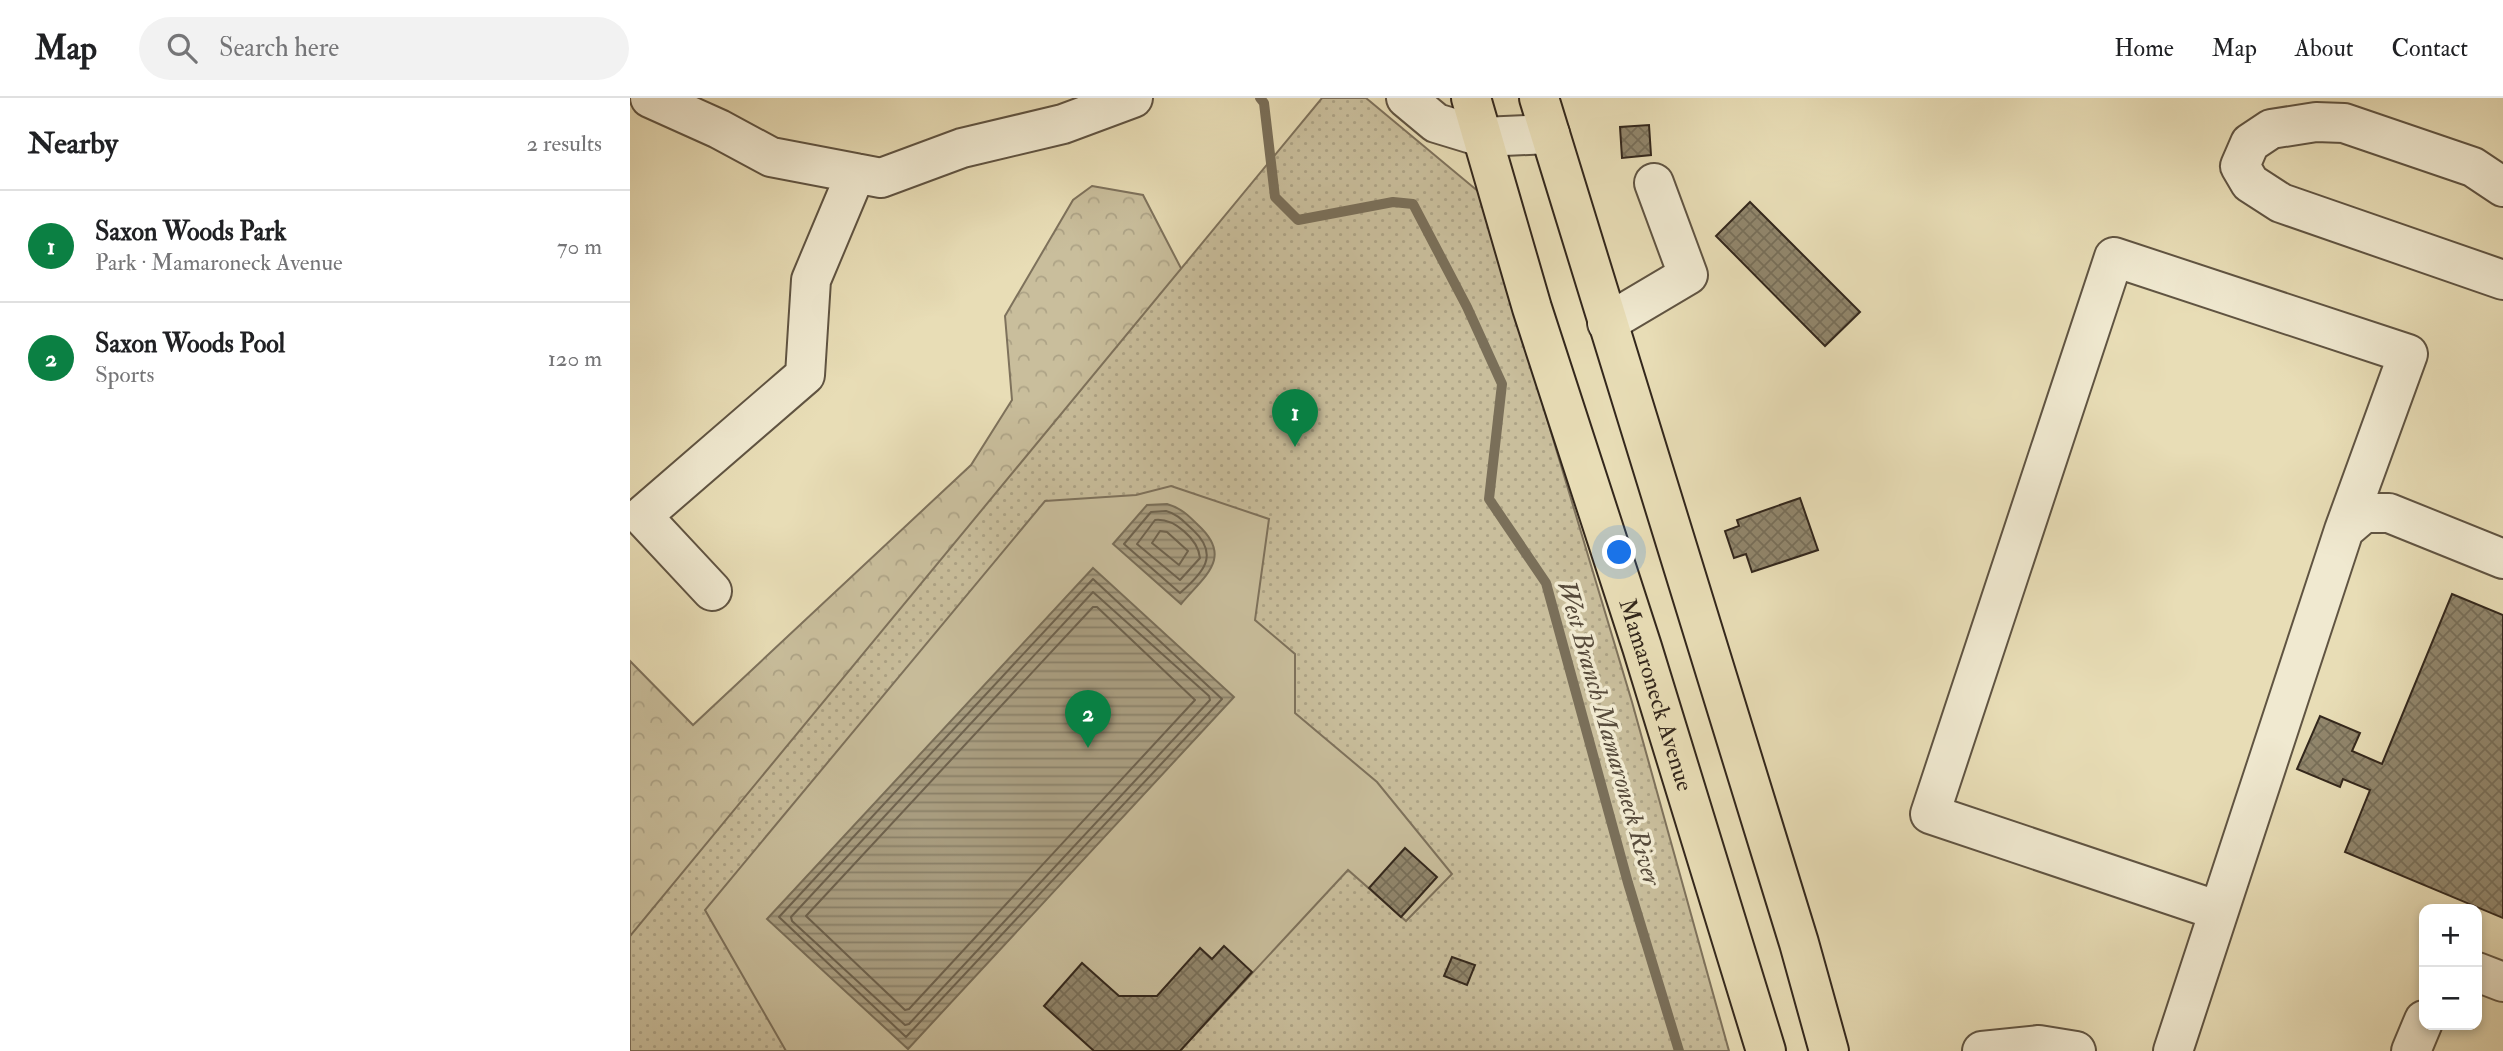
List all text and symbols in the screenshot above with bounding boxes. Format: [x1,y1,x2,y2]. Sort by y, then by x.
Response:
search box [139,17,629,80]
text: Map [35,28,97,69]
icon: search [163,29,201,67]
text: Search here [219,32,339,64]
text: Home [2114,33,2174,64]
text: Map [2212,33,2257,64]
text: About [2295,33,2354,64]
text: Contact [2392,33,2468,64]
text: Nearby [28,125,118,162]
text: 2 results [527,129,602,158]
text: Saxon Woods Park [95,216,287,248]
text: 1 [47,232,55,261]
text: 70 m [557,232,602,261]
text: Park · Mamaroneck Avenue [95,248,343,277]
text: Saxon Woods Pool [95,328,285,360]
text: 2 [45,344,57,373]
text: 120 m [548,344,602,373]
text: Sports [95,360,154,389]
pin: 1 [1272,389,1318,447]
your location [1602,535,1636,569]
water label: West Branch Mamaroneck River [1550,577,1668,891]
street label: Mamaroneck Avenue [1612,595,1701,795]
pin: 2 [1065,690,1111,748]
map controls [2419,904,2482,1030]
button: + [2419,904,2482,967]
button: − [2419,967,2482,1030]

